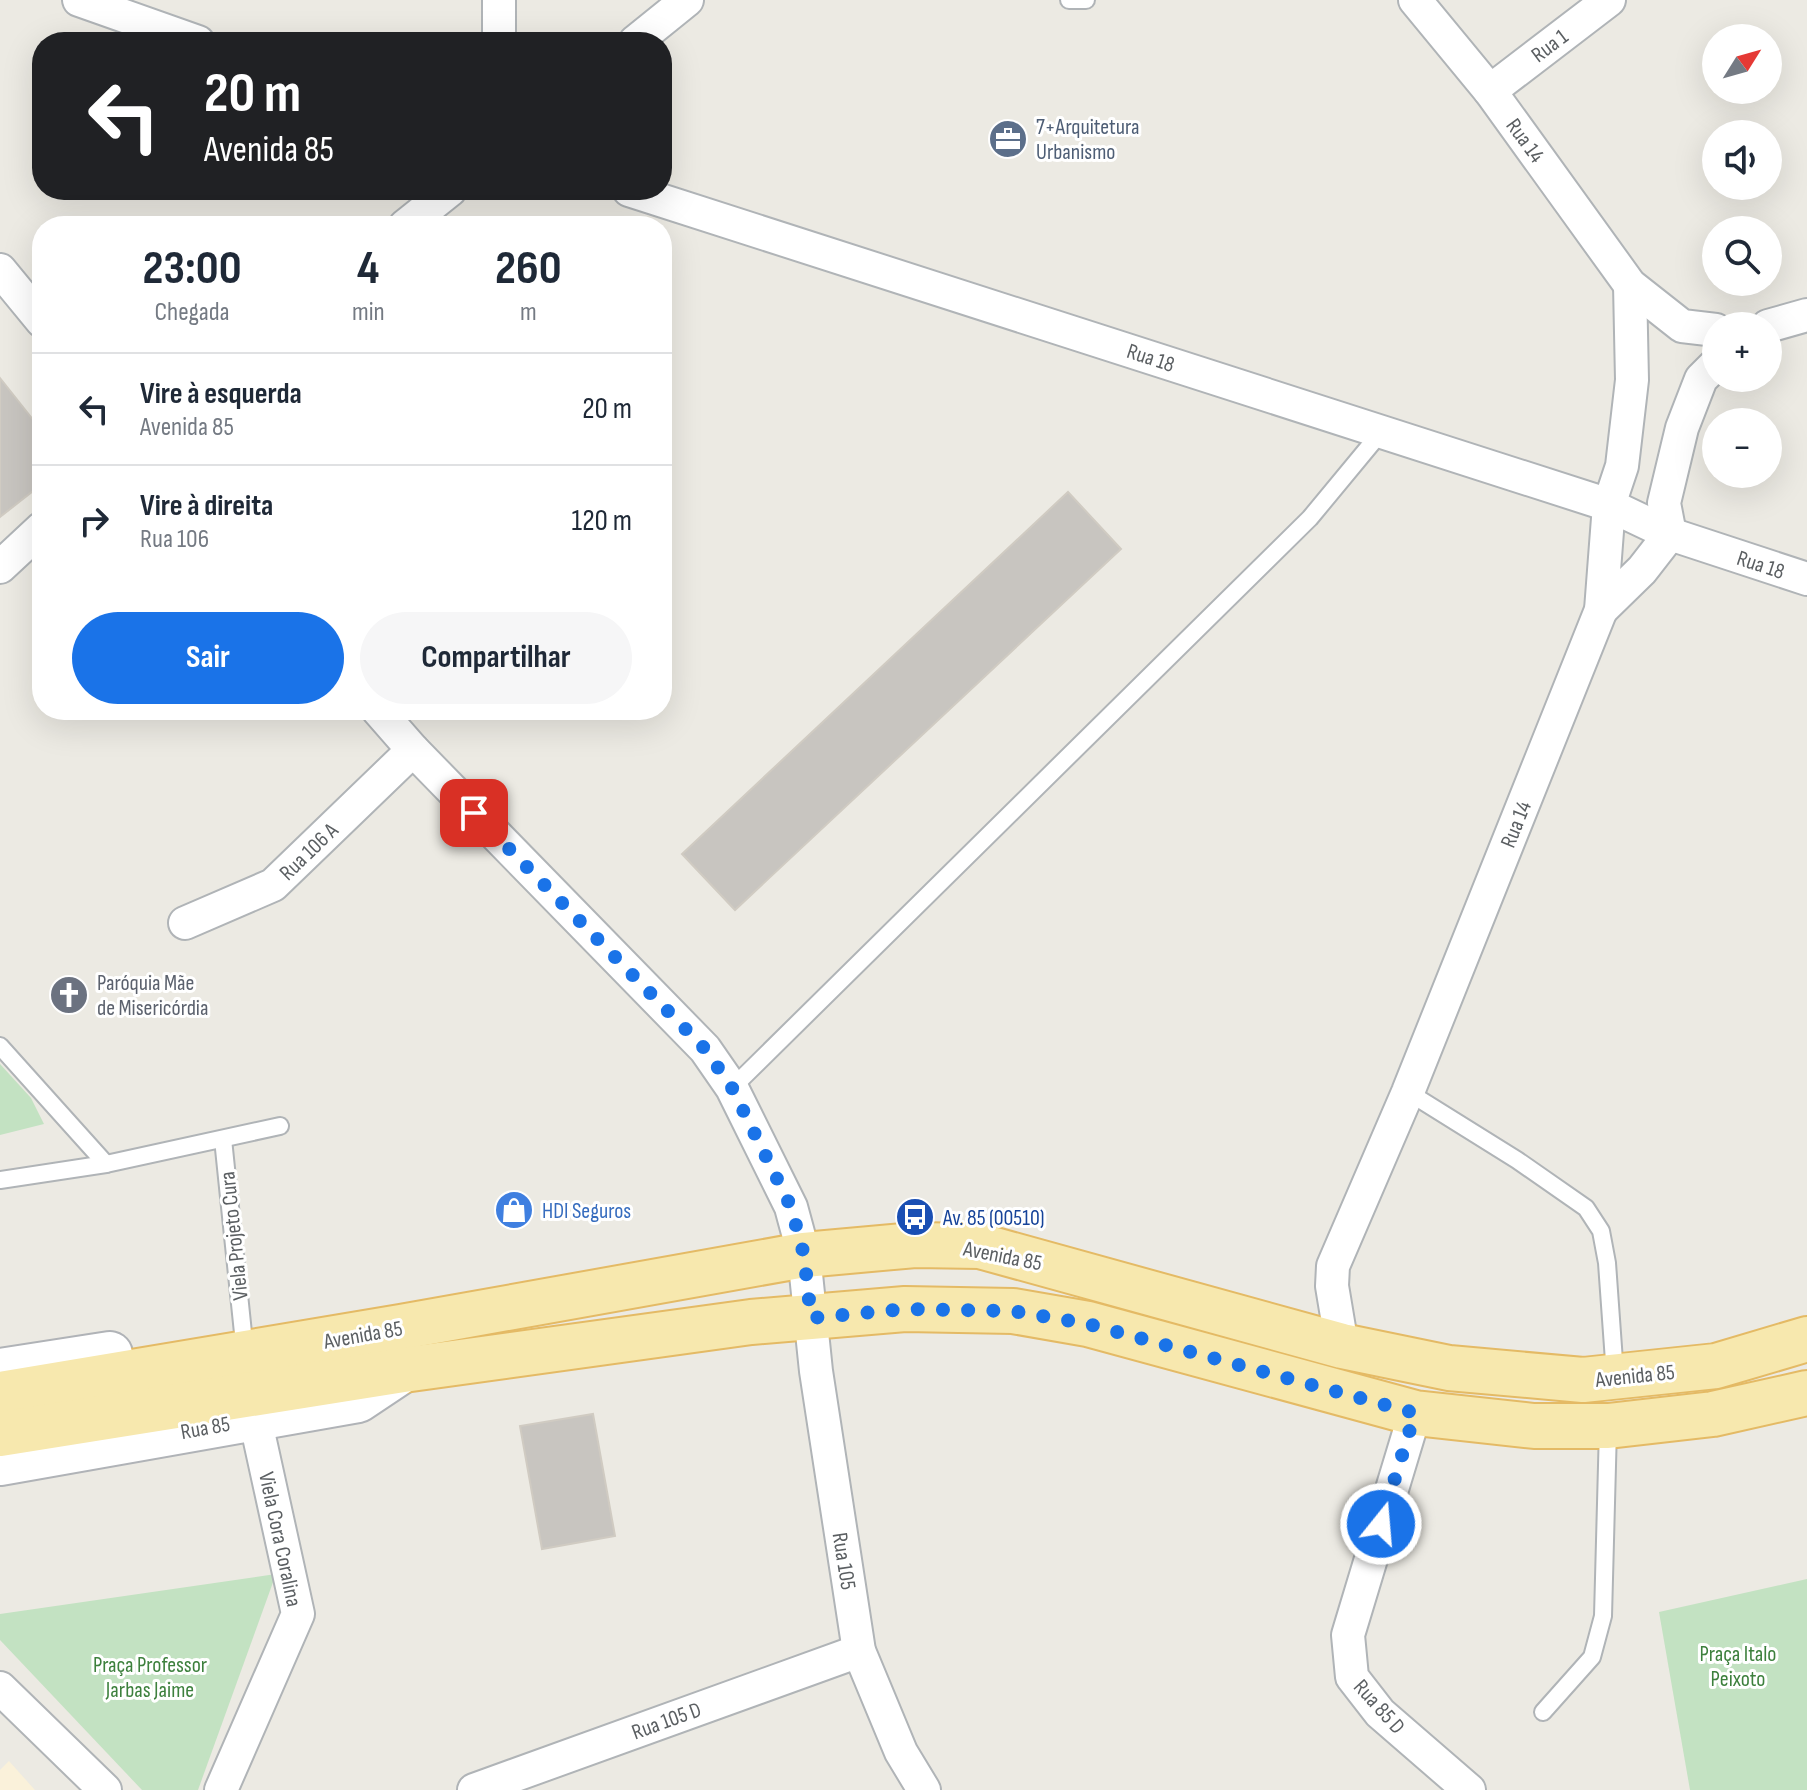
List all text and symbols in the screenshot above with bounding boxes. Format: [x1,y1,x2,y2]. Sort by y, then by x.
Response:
street label: Rua 1 [1526,23,1574,69]
north arrow [1702,24,1782,104]
map controls [1702,24,1782,488]
text: 20 m [204,61,301,128]
icon: left [72,64,176,168]
street label: Rua 14 [1500,113,1550,168]
place label: 7+Arquitetura Urbanismo [1036,114,1139,166]
office icon: 7+Arquitetura Urbanismo [987,118,1029,160]
button: sound [1702,120,1782,200]
text: Avenida 85 [204,129,334,172]
button: search [1702,216,1782,296]
text: 23:00 [142,240,242,297]
text: 4 [357,240,379,297]
text: 260 [495,240,562,297]
text: Chegada [154,297,230,328]
text: min [352,297,385,328]
text: m [520,297,537,328]
button: + [1702,312,1782,392]
street label: Rua 18 [1123,338,1178,379]
text: Vire à esquerda [140,376,302,412]
icon: left [72,387,116,431]
text: 20 m [582,391,632,427]
button: − [1702,408,1782,488]
text: Avenida 85 [140,412,234,443]
text: Vire à direita [140,488,273,524]
icon: right [72,499,116,543]
text: 120 m [571,503,632,539]
text: Rua 106 [140,524,209,555]
street label: Rua 18 [1733,545,1788,586]
button: Sair [72,612,344,704]
button: Compartilhar [360,612,632,704]
pin [440,779,508,847]
icon: arrive [452,791,496,835]
street label: Rua 14 [1495,797,1538,852]
street label: Rua 106 A [274,817,345,887]
place label: Paróquia Mãe de Misericórdia [97,970,208,1022]
church icon: Paróquia Mãe de Misericórdia [48,974,90,1016]
street label: Viela Projeto Cura [214,1170,255,1302]
shop icon: HDI Seguros [493,1189,535,1231]
bus stop icon: Av. 85 (00510) [894,1196,936,1238]
place label: HDI Seguros [542,1198,631,1225]
place label: Av. 85 (00510) [942,1205,1044,1232]
street label: Avenida 85 [960,1235,1044,1277]
street label: Avenida 85 [321,1315,405,1356]
street label: Avenida 85 [1593,1359,1676,1394]
street label: Rua 85 [178,1411,232,1446]
street label: Viela Cora Coralina [252,1470,307,1609]
position arrow [1339,1482,1423,1566]
street label: Rua 105 [826,1531,861,1592]
park label: Praça Italo Peixoto [1700,1641,1776,1693]
park label: Praça Professor Jarbas Jaime [93,1652,207,1704]
street label: Rua 85 D [1347,1674,1410,1740]
street label: Rua 105 D [628,1696,705,1746]

